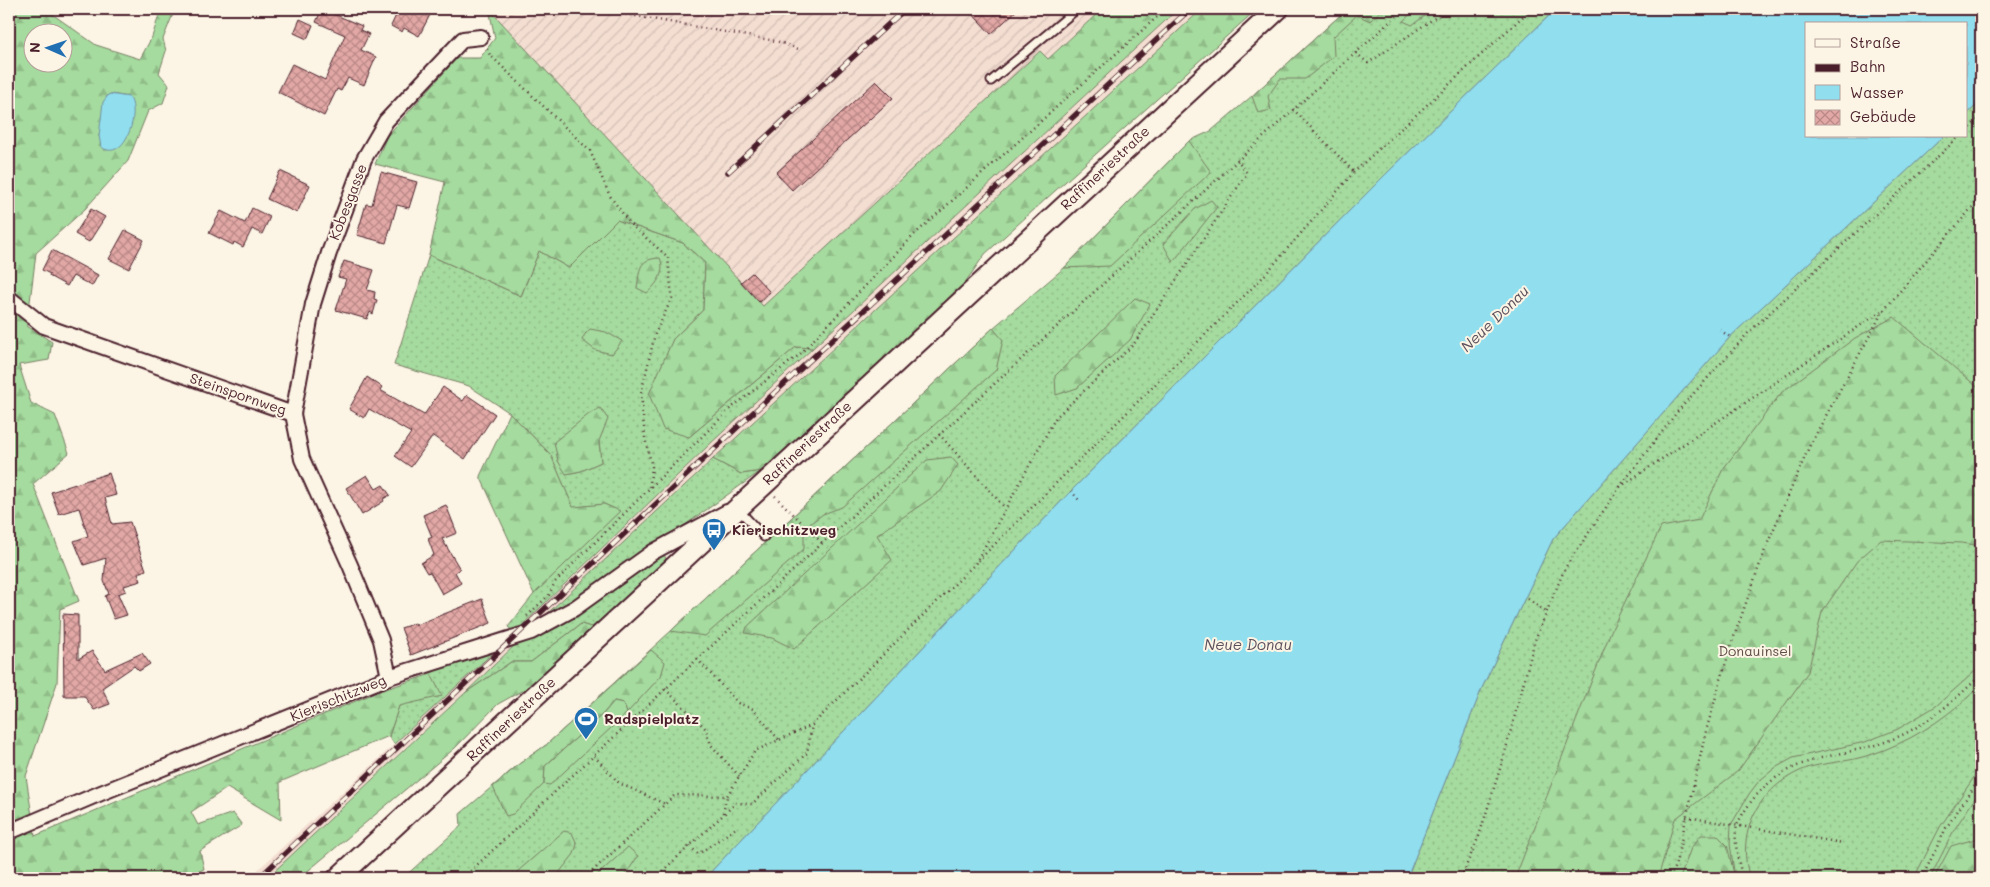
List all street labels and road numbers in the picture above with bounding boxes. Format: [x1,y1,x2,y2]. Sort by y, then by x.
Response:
street label: Raffineriestraße [1056,121,1153,214]
street label: Kobesgasse [324,161,371,243]
street label: Steinspornweg [187,368,289,419]
street label: Raffineriestraße [758,396,855,489]
street label: Kierischitzweg [287,670,388,725]
street label: Raffineriestraße [462,672,559,765]

